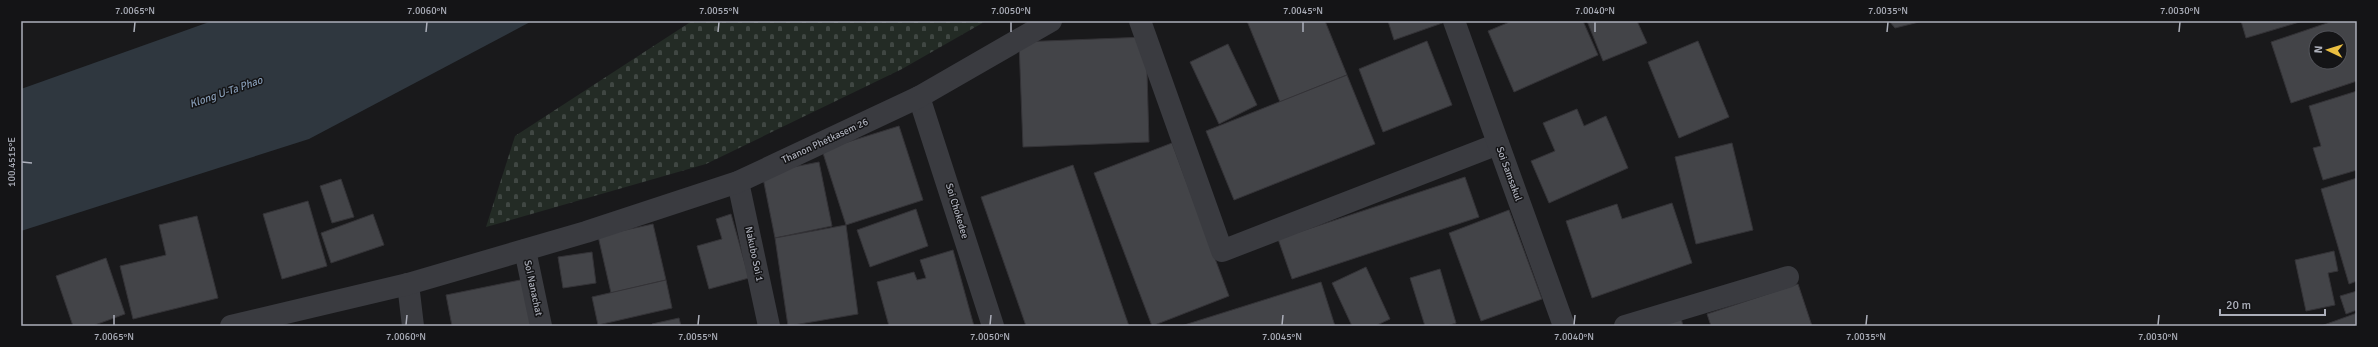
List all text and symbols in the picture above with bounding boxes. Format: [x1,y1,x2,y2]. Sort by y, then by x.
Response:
text: 7.0065°N [115,5,155,17]
text: 7.0060°N [407,5,447,17]
text: 7.0055°N [699,5,739,17]
text: 7.0050°N [991,5,1031,17]
text: 7.0045°N [1283,5,1323,17]
text: 7.0040°N [1575,5,1615,17]
text: 7.0035°N [1868,5,1908,17]
text: 7.0030°N [2160,5,2200,17]
north arrow [2308,30,2348,70]
text: N [2312,45,2325,54]
water label: Klong U-Ta Phao [188,73,265,111]
street label: Thanon Phetkasem 26 [780,116,870,166]
text: 100.4515°E [6,137,18,187]
street label: Soi Samsakul [1494,145,1524,203]
street label: Soi Chokedee [943,182,971,240]
street label: Nakubo Soi 1 [742,225,766,283]
street label: Soi Nanachat [521,259,545,317]
scale bar [2220,291,2325,317]
text: 20 m [2226,298,2251,313]
text: 7.0065°N [94,331,134,343]
text: 7.0060°N [386,331,426,343]
text: 7.0055°N [678,331,718,343]
text: 7.0050°N [970,331,1010,343]
text: 7.0045°N [1262,331,1302,343]
text: 7.0040°N [1554,331,1594,343]
text: 7.0035°N [1846,331,1886,343]
text: 7.0030°N [2138,331,2178,343]

